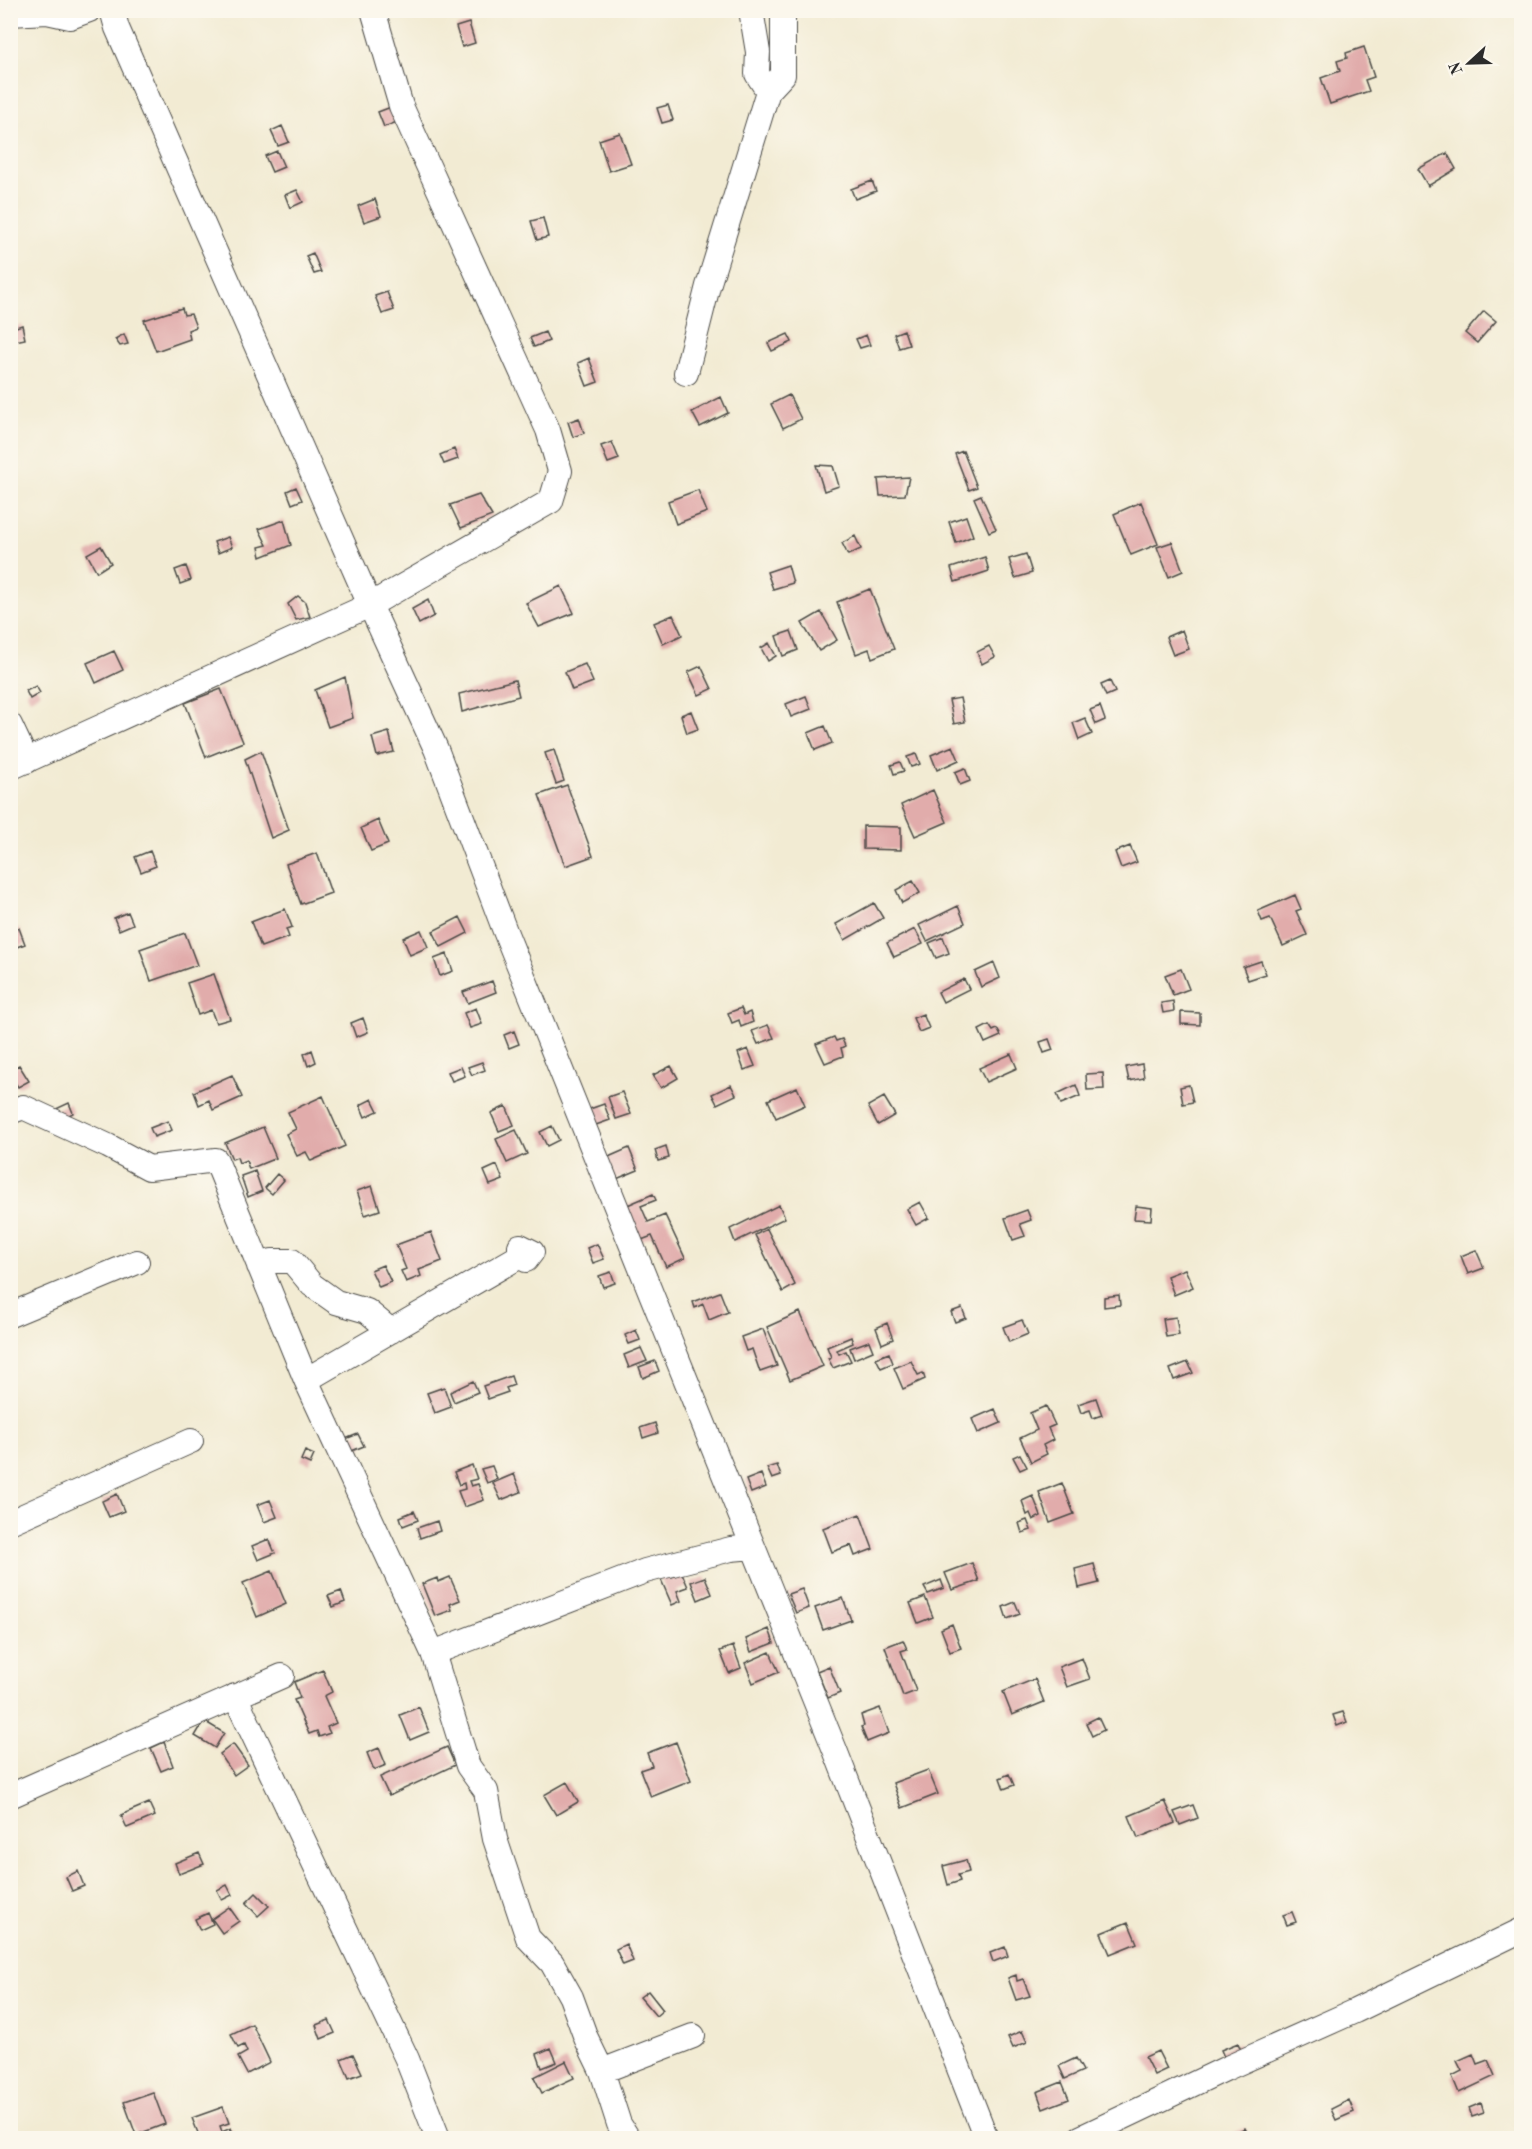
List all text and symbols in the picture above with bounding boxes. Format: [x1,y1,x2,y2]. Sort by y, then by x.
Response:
north arrow [1439,33,1499,93]
text: N [1447,58,1467,77]

